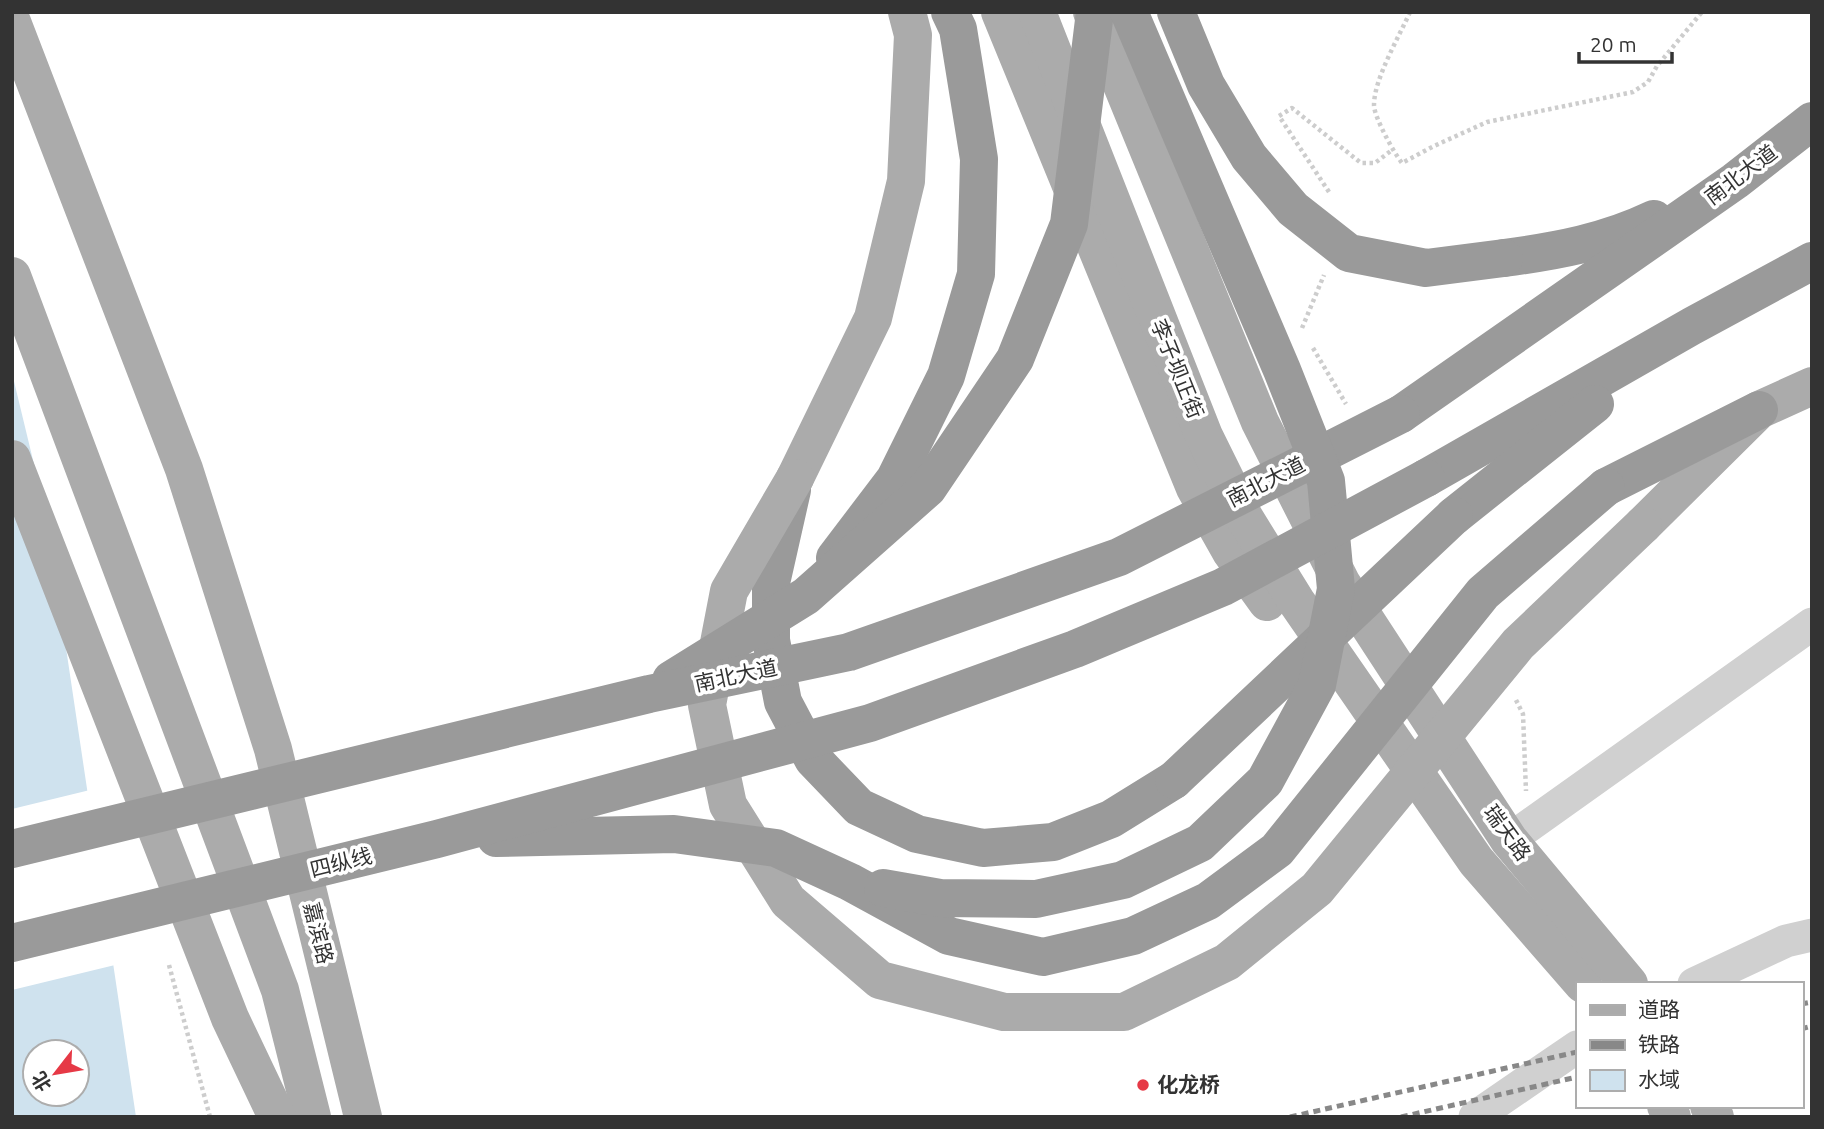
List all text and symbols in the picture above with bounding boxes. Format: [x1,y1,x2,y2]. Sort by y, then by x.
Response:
scale bar [1579,21,1672,65]
text: 20 m [1590,32,1637,56]
street label: 南北大道 [1700,139,1781,209]
street label: 李子坝正街 [1147,315,1209,422]
street label: 南北大道 [1223,451,1308,511]
street label: 南北大道 [692,655,779,695]
street label: 瑞天路 [1480,800,1536,865]
street label: 四纵线 [307,843,374,881]
street label: 嘉滨路 [300,899,338,966]
legend [1576,982,1803,1108]
text: 道路 [1638,997,1680,1021]
text: 铁路 [1638,1032,1680,1056]
north arrow [21,1038,91,1108]
text: 水域 [1638,1067,1680,1091]
text: 北 [27,1068,56,1096]
place label: 化龙桥 [1157,1072,1220,1096]
marker: 化龙桥 [1135,1077,1151,1093]

